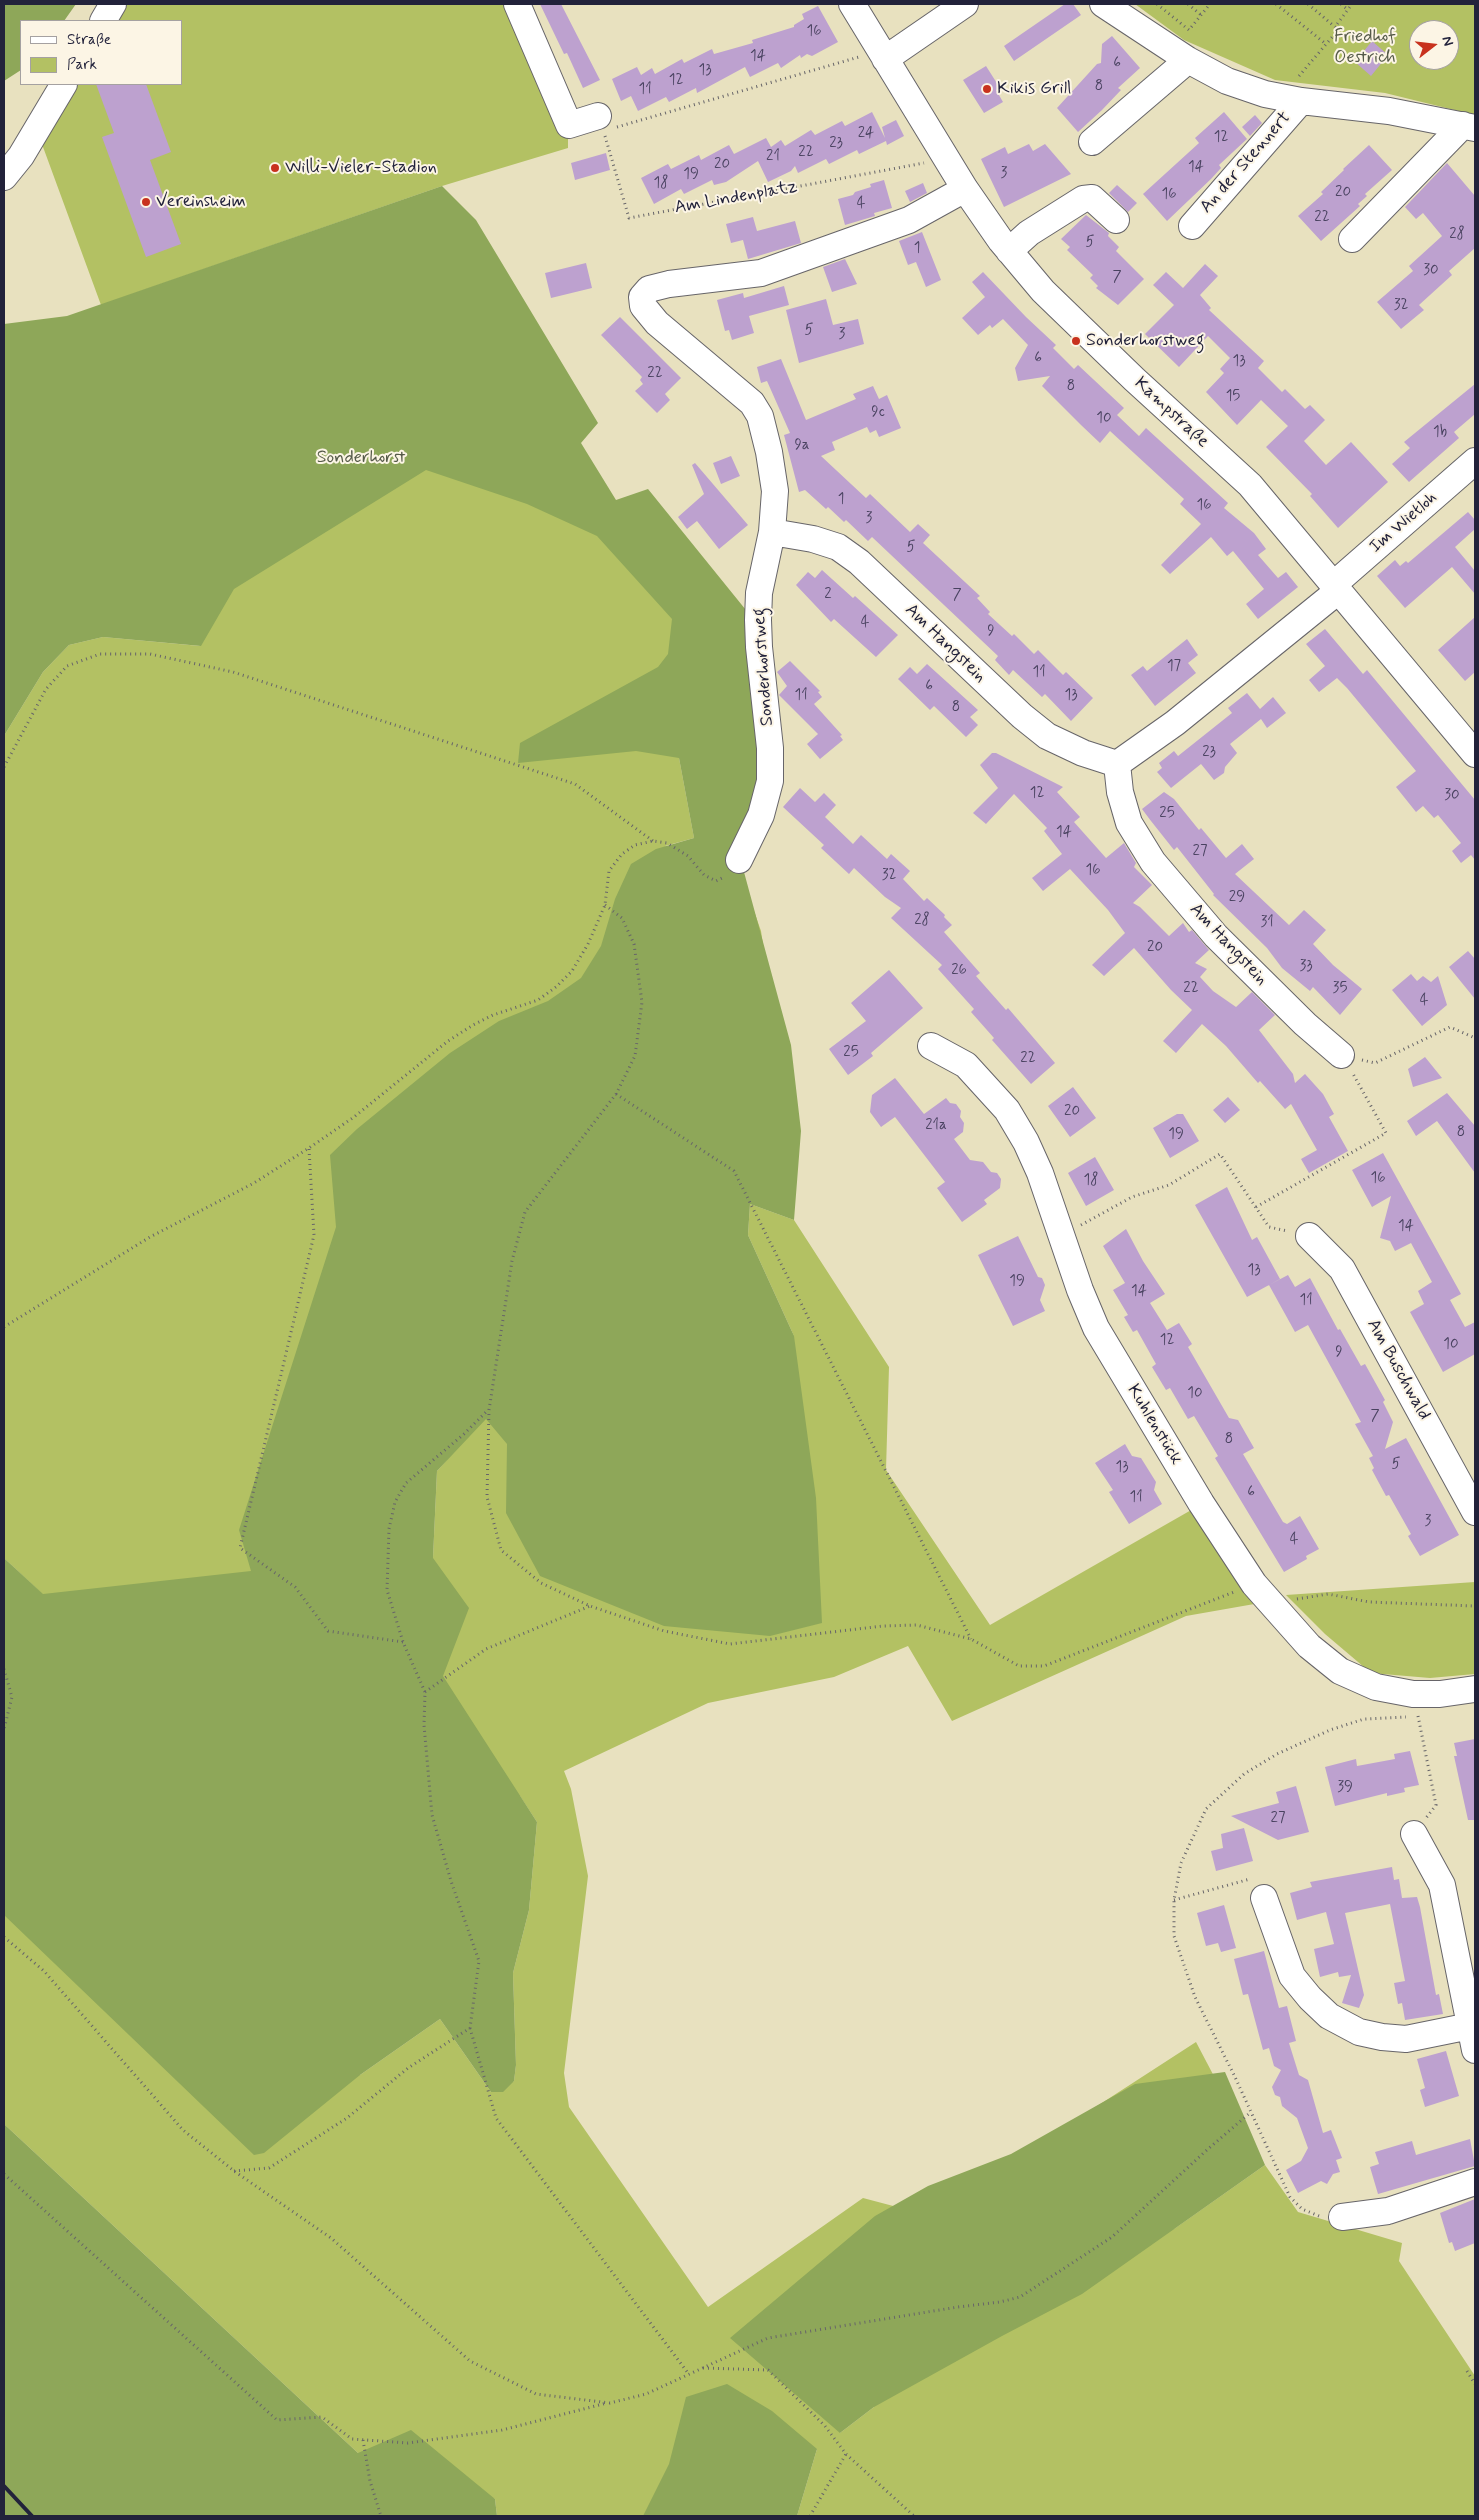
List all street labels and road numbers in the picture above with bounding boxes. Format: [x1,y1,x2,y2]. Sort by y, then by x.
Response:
street label: An der Stennert [1196,108,1296,218]
street label: Am Lindenplatz [673,177,799,219]
street label: Kampstraße [1129,373,1213,453]
street label: Im Wietloh [1366,488,1442,558]
street label: Am Hangstein [900,600,990,688]
street label: Sonderhorstweg [749,607,779,727]
street label: Am Hangstein [1184,899,1272,991]
street label: Am Buschwald [1361,1316,1435,1424]
street label: Kuhlenstück [1122,1381,1186,1469]

